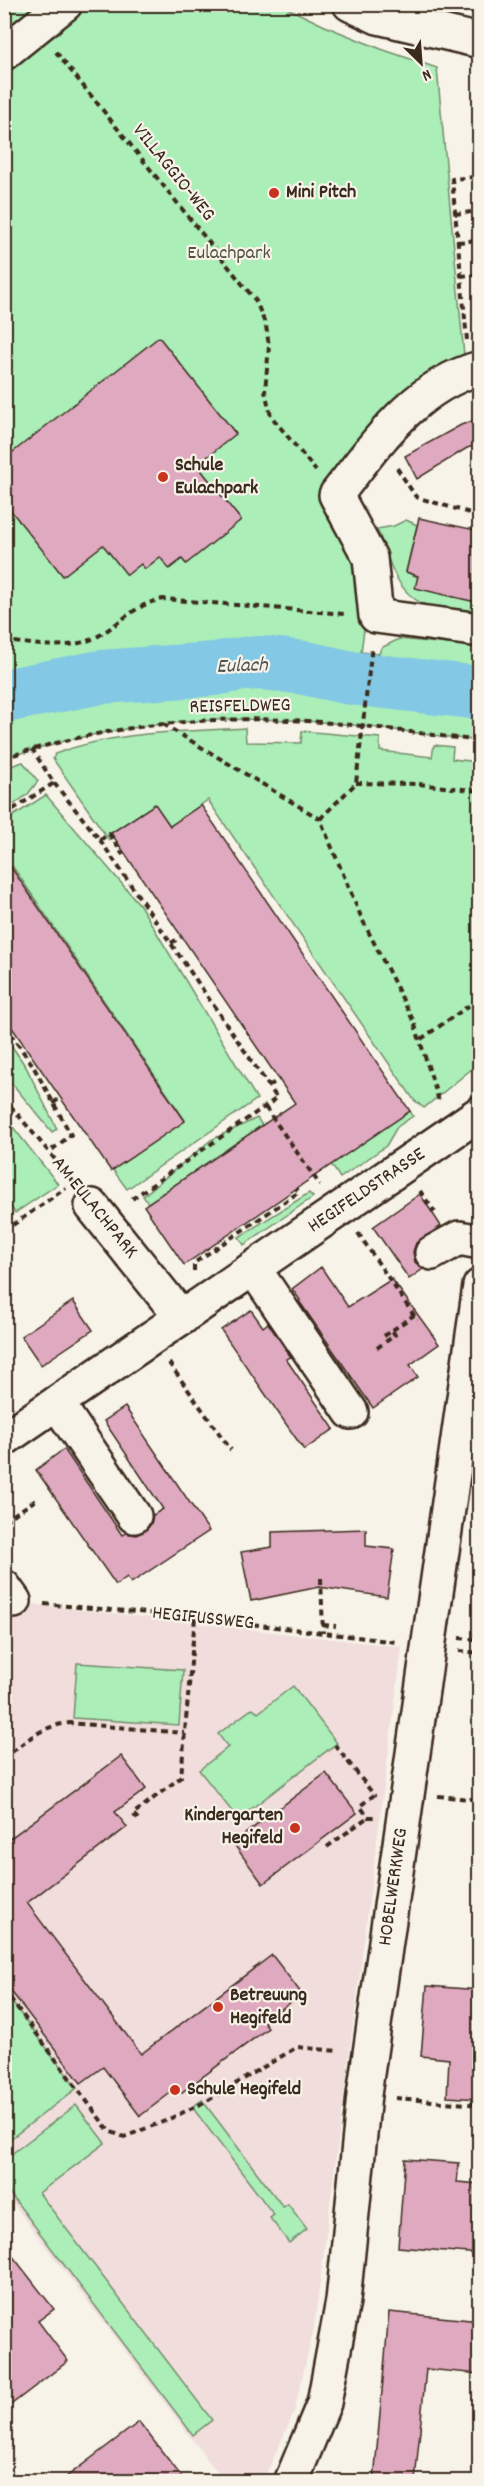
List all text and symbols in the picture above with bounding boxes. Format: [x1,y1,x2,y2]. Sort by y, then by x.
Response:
north arrow [391,33,451,93]
text: N [418,62,435,86]
street label: VILLAGGIO-WEG [125,118,221,228]
place label: Mini Pitch [286,179,356,207]
marker: Mini Pitch [267,186,281,200]
park label: Eulachpark [187,240,271,268]
place label: Schule Eulachpark [175,452,258,503]
marker: Schule Eulachpark [156,470,170,484]
water label: Eulach [216,651,270,683]
street label: REISFELDWEG [189,692,291,722]
street label: HEGIFELDSTRASSE [303,1141,431,1241]
street label: AM EULACHPARK [44,1151,144,1265]
street label: HEGIFUSSWEG [151,1600,255,1638]
place label: Kindergarten Hegifeld [184,1802,283,1853]
marker: Kindergarten Hegifeld [288,1821,302,1835]
street label: HOBELWERKWEG [372,1826,416,1948]
place label: Betreuung Hegifeld [230,1982,307,2033]
marker: Betreuung Hegifeld [211,2000,225,2014]
place label: Schule Hegifeld [187,2076,301,2104]
marker: Schule Hegifeld [168,2083,182,2097]

